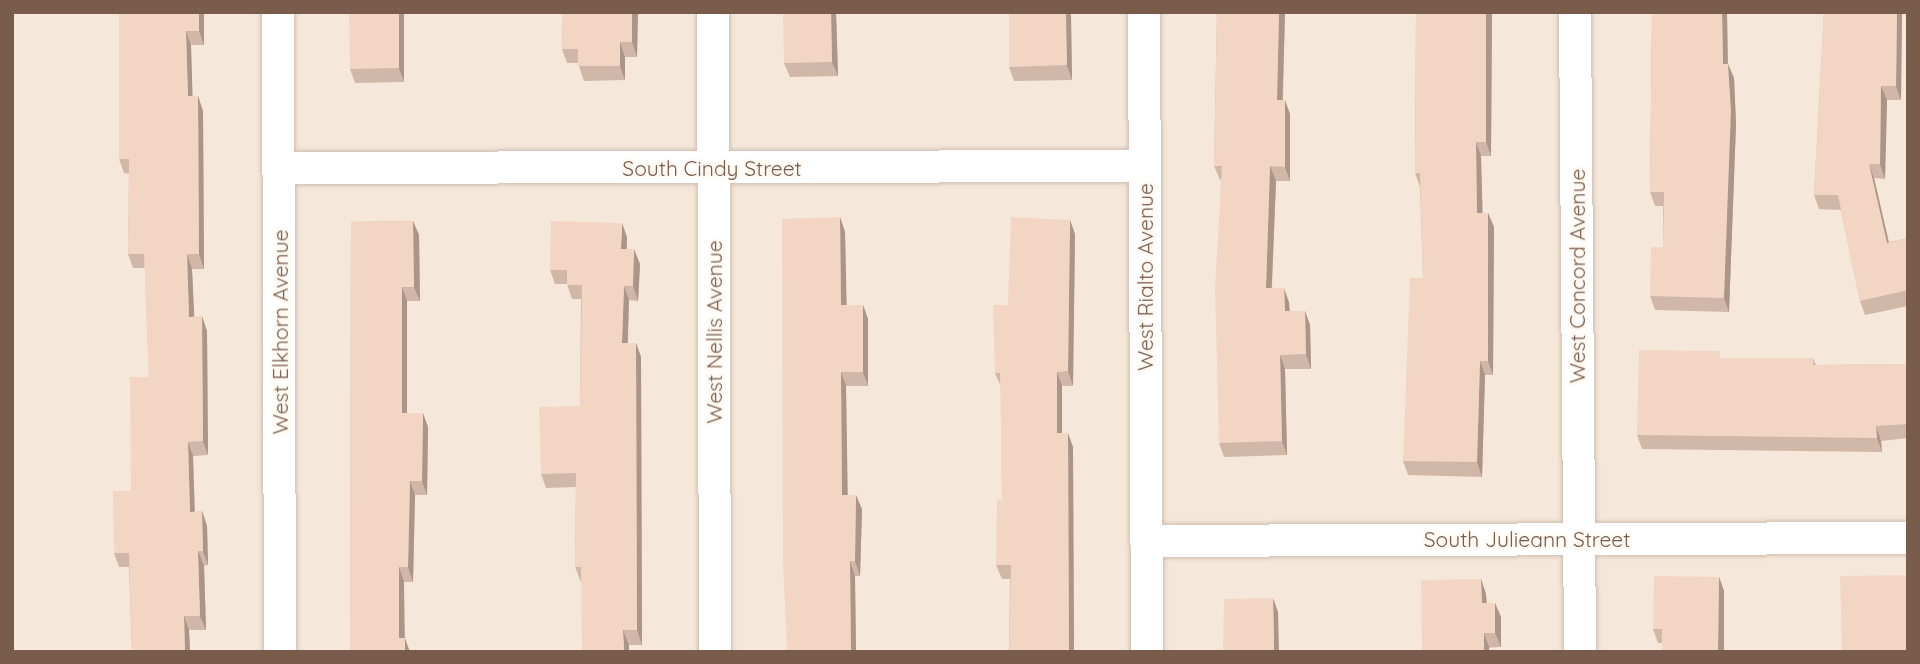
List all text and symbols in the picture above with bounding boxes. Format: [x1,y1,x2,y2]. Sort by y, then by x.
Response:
street label: South Cindy Street [622,155,802,181]
street label: West Concord Avenue [1564,169,1590,383]
street label: West Rialto Avenue [1132,183,1158,371]
street label: West Elkhorn Avenue [267,230,293,434]
street label: West Nellis Avenue [701,240,727,424]
street label: South Julieann Street [1424,526,1630,552]

